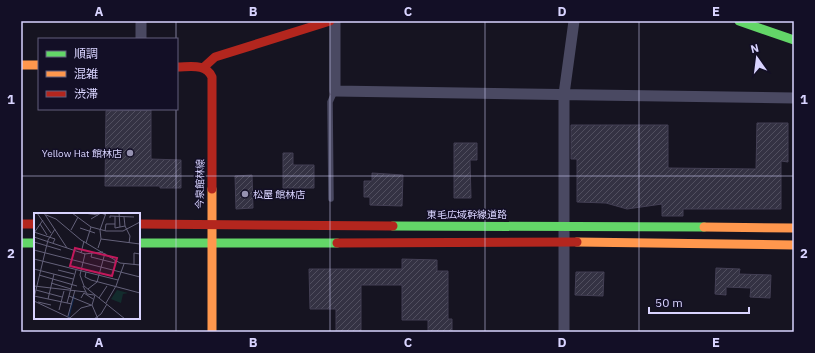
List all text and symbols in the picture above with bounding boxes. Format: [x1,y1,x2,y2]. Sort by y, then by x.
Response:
text: A [95,3,104,20]
text: B [249,3,258,20]
text: C [404,3,413,20]
text: D [557,3,567,20]
text: E [712,3,720,20]
legend [38,38,178,110]
north arrow [737,38,777,78]
text: N [749,41,760,56]
text: 順調 [74,46,98,61]
text: 混雑 [74,66,98,81]
text: 渋滞 [74,86,98,101]
text: 1 [7,91,15,108]
text: 1 [800,91,808,108]
place label: Yellow Hat 館林店 [42,147,122,160]
marker: Yellow Hat 館林店 [125,148,135,158]
street label: 今泉館林線 [193,159,207,209]
place label: 松屋 館林店 [253,188,305,201]
marker: 松屋 館林店 [240,189,250,199]
street label: 東毛広域幹線道路 [427,208,507,221]
inset map [34,213,140,319]
text: 2 [7,245,15,262]
text: 2 [800,245,808,262]
scale bar [649,289,749,315]
text: 50 m [655,295,683,310]
text: A [95,334,104,351]
text: B [249,334,258,351]
text: C [404,334,413,351]
text: D [557,334,567,351]
text: E [712,334,720,351]

